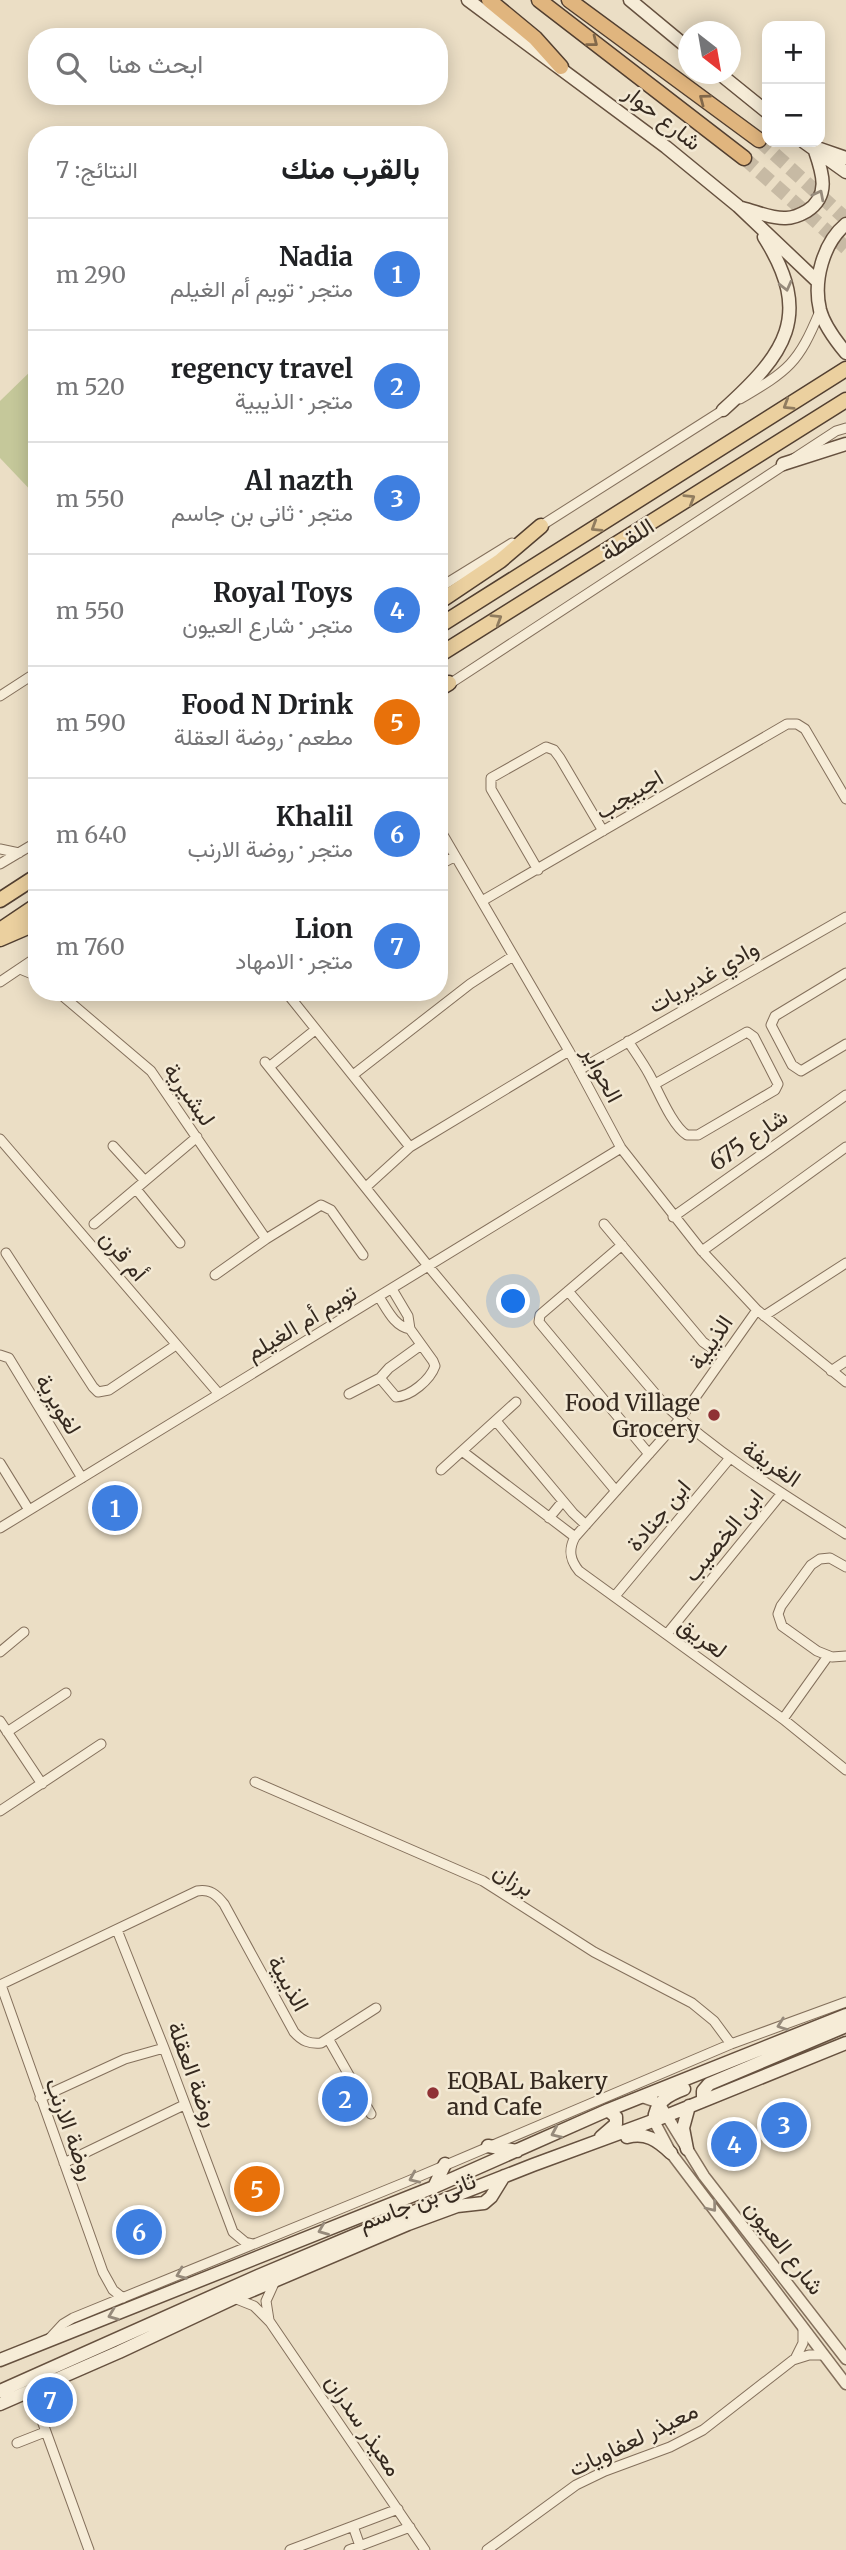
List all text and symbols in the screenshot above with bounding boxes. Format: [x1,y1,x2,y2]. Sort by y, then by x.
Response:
north arrow [678,21,741,84]
map controls [762,21,825,147]
button: + [762,21,825,84]
search box [28,28,448,105]
one-way arrow [585,33,597,46]
text: ابحث هنا [108,47,203,80]
icon: search [52,48,90,86]
street label: شارع حوار [616,77,708,158]
button: − [762,84,825,147]
one-way arrow [700,94,712,107]
text: بالقرب منك [281,149,420,187]
text: النتائج: 7 [56,155,138,184]
one-way arrow [810,190,824,203]
text: Nadia [279,240,353,273]
text: 290 m [56,260,126,289]
text: 1 [392,260,402,289]
text: متجر · تويم أم الغيلم [170,274,353,303]
one-way arrow [778,280,792,292]
text: regency travel [171,352,353,385]
text: 520 m [56,372,125,401]
text: 2 [390,372,404,401]
text: متجر · الذيبية [235,386,353,415]
one-way arrow [783,397,796,410]
text: Al nazth [245,464,353,497]
text: 550 m [56,484,124,513]
text: 3 [390,484,404,513]
one-way arrow [683,494,696,507]
text: متجر · ثانى بن جاسم [171,498,353,527]
street label: اللقطة [595,511,659,567]
one-way arrow [590,518,603,531]
text: Royal Toys [213,576,353,609]
text: 550 m [56,596,124,625]
text: 4 [390,596,404,625]
text: متجر · شارع العيون [182,610,353,639]
one-way arrow [490,614,503,627]
text: Food N Drink [181,688,353,721]
text: 590 m [56,708,126,737]
text: 5 [390,708,404,737]
text: مطعم · روضة العقلة [174,722,353,751]
street label: اجبيجب [590,762,668,826]
text: Khalil [276,800,353,833]
text: 640 m [56,820,127,849]
text: 6 [390,820,404,849]
text: متجر · روضة الارنب [187,834,353,863]
text: Lion [295,912,353,945]
text: 760 m [56,932,125,961]
text: 7 [390,932,404,961]
street label: وادي غديريات [643,933,766,1024]
text: متجر · الامهاد [235,946,353,975]
street label: الحواير [575,1040,630,1108]
street label: لبشيرية [157,1057,222,1132]
street label: شارع 675 [703,1101,794,1178]
street label: أم قرن [93,1223,154,1287]
street label: تويم أم الغيلم [240,1278,362,1367]
your location [496,1284,530,1318]
street label: الذيبية [681,1309,739,1375]
street label: لغويرية [29,1368,88,1440]
place label: Food Village Grocery [565,1388,701,1443]
marker: Food Village Grocery [706,1407,722,1423]
street label: الغريفة [737,1433,807,1494]
street label: ابن جنادة [620,1473,696,1557]
pin: 1 [92,1482,138,1534]
street label: ابن الخصيب [677,1483,769,1587]
street label: لعريق [672,1610,733,1665]
street label: برزان [488,1855,540,1903]
street label: الذيبية [262,1950,316,2016]
street label: روضة العقلة [161,2017,226,2131]
one-way arrow [777,2017,789,2031]
place label: EQBAL Bakery and Cafe [447,2066,608,2121]
pin: 2 [322,2073,368,2125]
street label: روضة الارنب [38,2074,103,2185]
marker: EQBAL Bakery and Cafe [425,2085,441,2101]
pin: 3 [761,2099,807,2151]
pin: 4 [711,2118,757,2170]
one-way arrow [551,2125,563,2139]
pin: 5 [234,2163,280,2215]
street label: ثانى بن جاسم [354,2165,480,2238]
one-way arrow [408,2170,421,2184]
street label: شارع العيون [737,2194,831,2301]
one-way arrow [703,2200,716,2212]
pin: 6 [116,2206,162,2258]
one-way arrow [318,2222,330,2236]
one-way arrow [175,2266,187,2280]
one-way arrow [107,2307,119,2321]
street label: معيذر سدران [318,2368,409,2482]
pin: 7 [27,2374,73,2426]
street label: معيذر لعفاويات [564,2395,703,2484]

